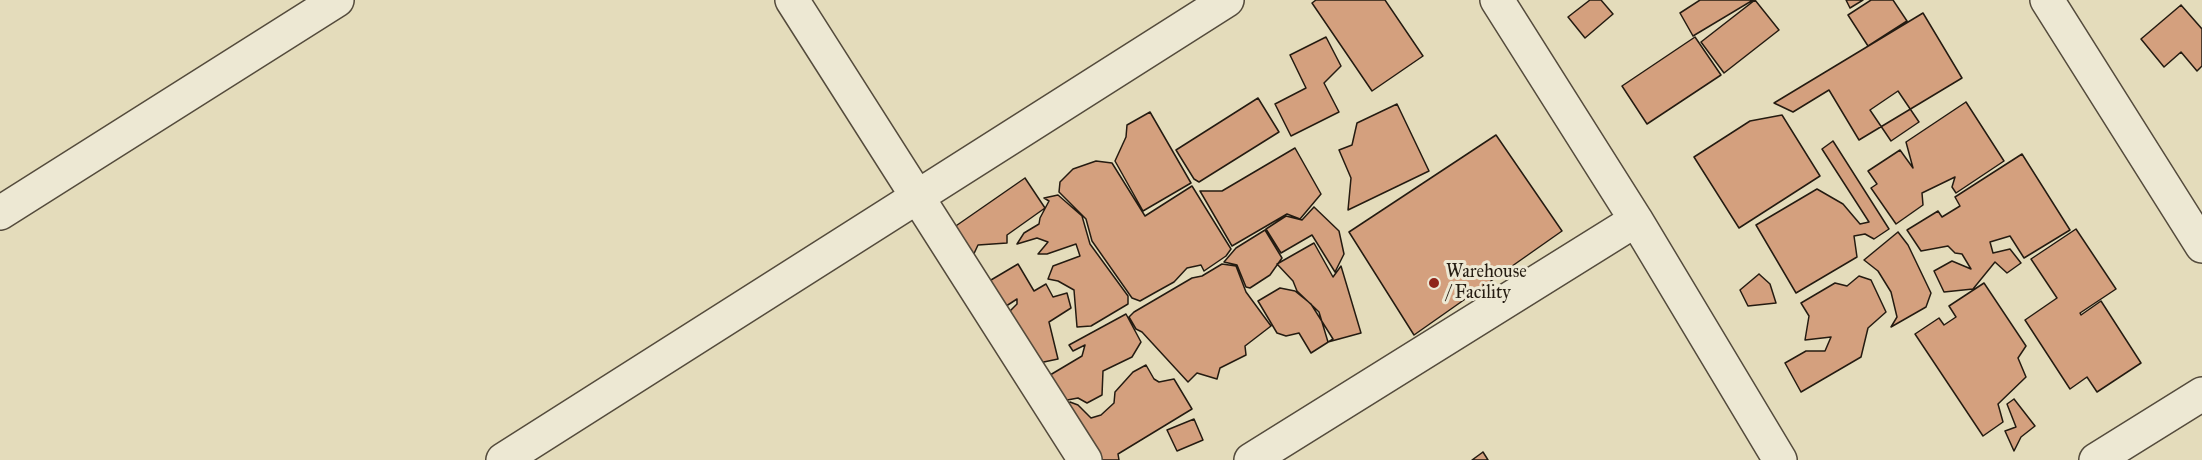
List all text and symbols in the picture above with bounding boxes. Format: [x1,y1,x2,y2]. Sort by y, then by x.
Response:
place label: Warehouse / Facility [1446,262,1527,304]
marker: Warehouse / Facility [1427,276,1441,290]

